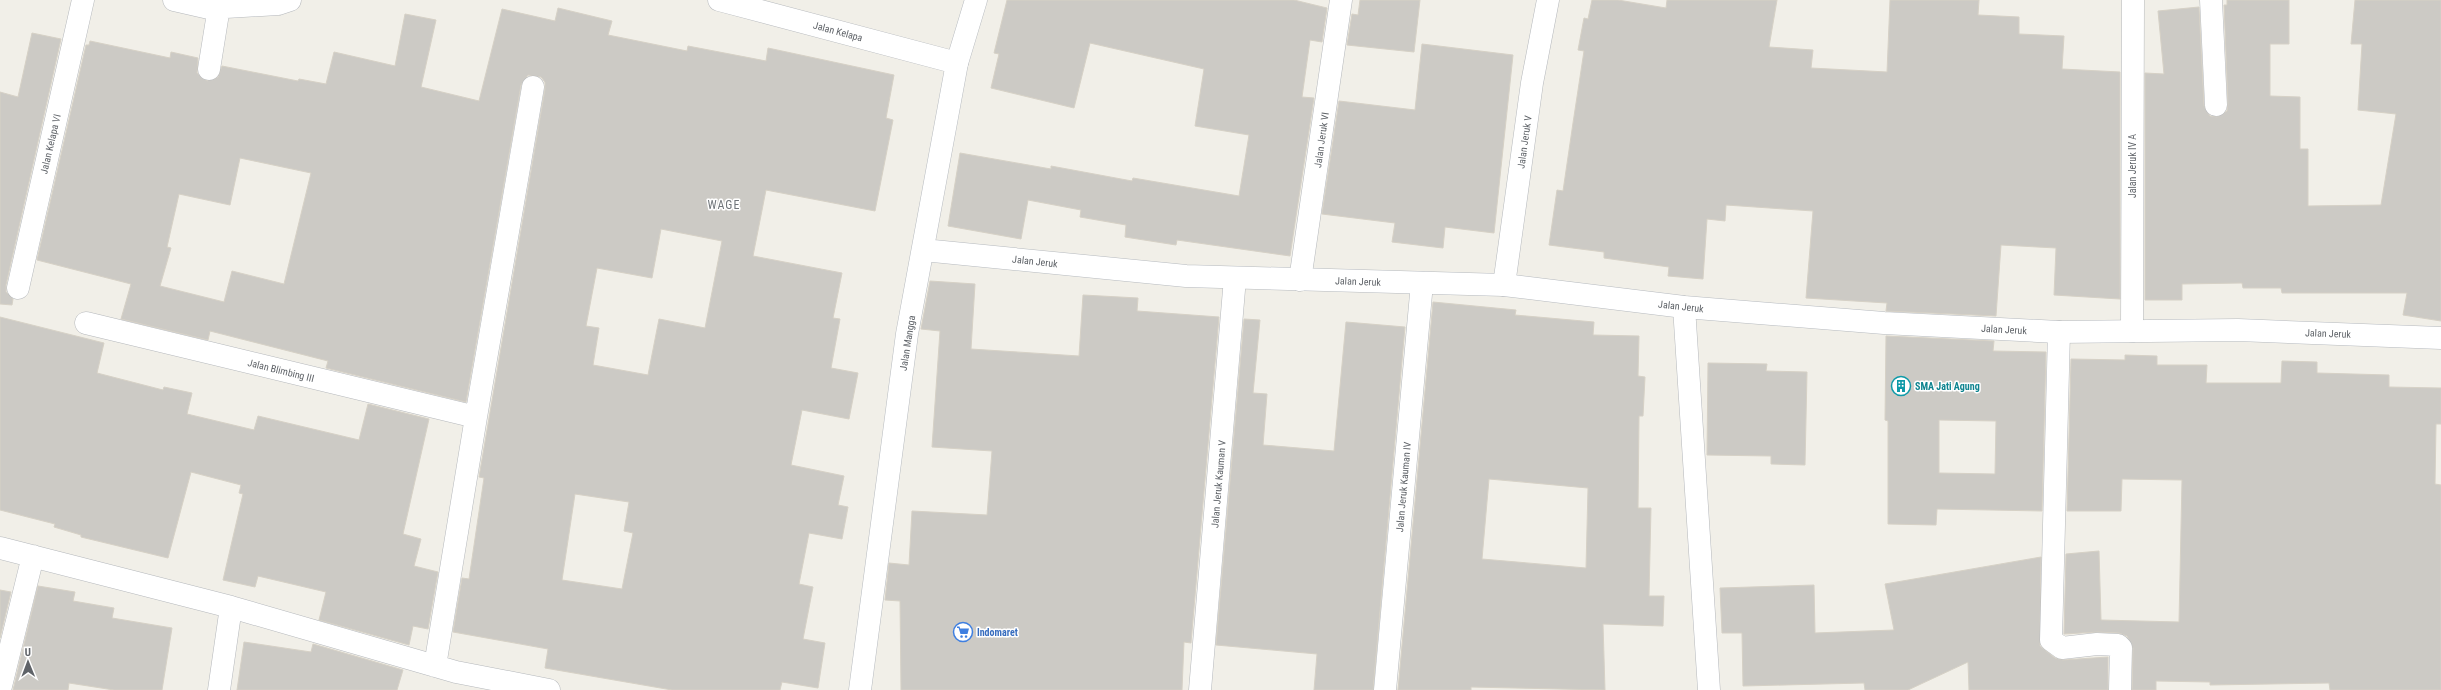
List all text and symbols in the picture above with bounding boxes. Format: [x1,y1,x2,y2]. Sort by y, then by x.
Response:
street label: Jalan Kelapa [812,20,864,43]
street label: Jalan Jeruk VI [1312,111,1331,169]
street label: Jalan Kelapa VI [38,113,63,175]
street label: Jalan Jeruk V [1515,114,1534,169]
street label: Jalan Jeruk IV A [2127,134,2138,198]
district label: WAGE [708,198,740,212]
street label: Jalan Jeruk [1012,254,1059,269]
street label: Jalan Jeruk [1335,275,1382,288]
street label: Jalan Jeruk [1658,299,1705,314]
street label: Jalan Mangga [898,315,917,371]
street label: Jalan Jeruk [1981,323,2028,336]
street label: Jalan Jeruk [2305,327,2352,340]
street label: Jalan Blimbing III [246,357,315,384]
building icon: SMA Jati Agung [1890,375,1912,397]
place label: SMA Jati Agung [1915,381,1980,392]
street label: Jalan Jeruk Kauman V [1209,439,1228,528]
street label: Jalan Jeruk Kauman IV [1394,441,1413,533]
supermarket icon: Indomaret [952,621,974,643]
place label: Indomaret [977,627,1018,638]
north arrow [8,642,48,682]
text: U [25,646,31,659]

